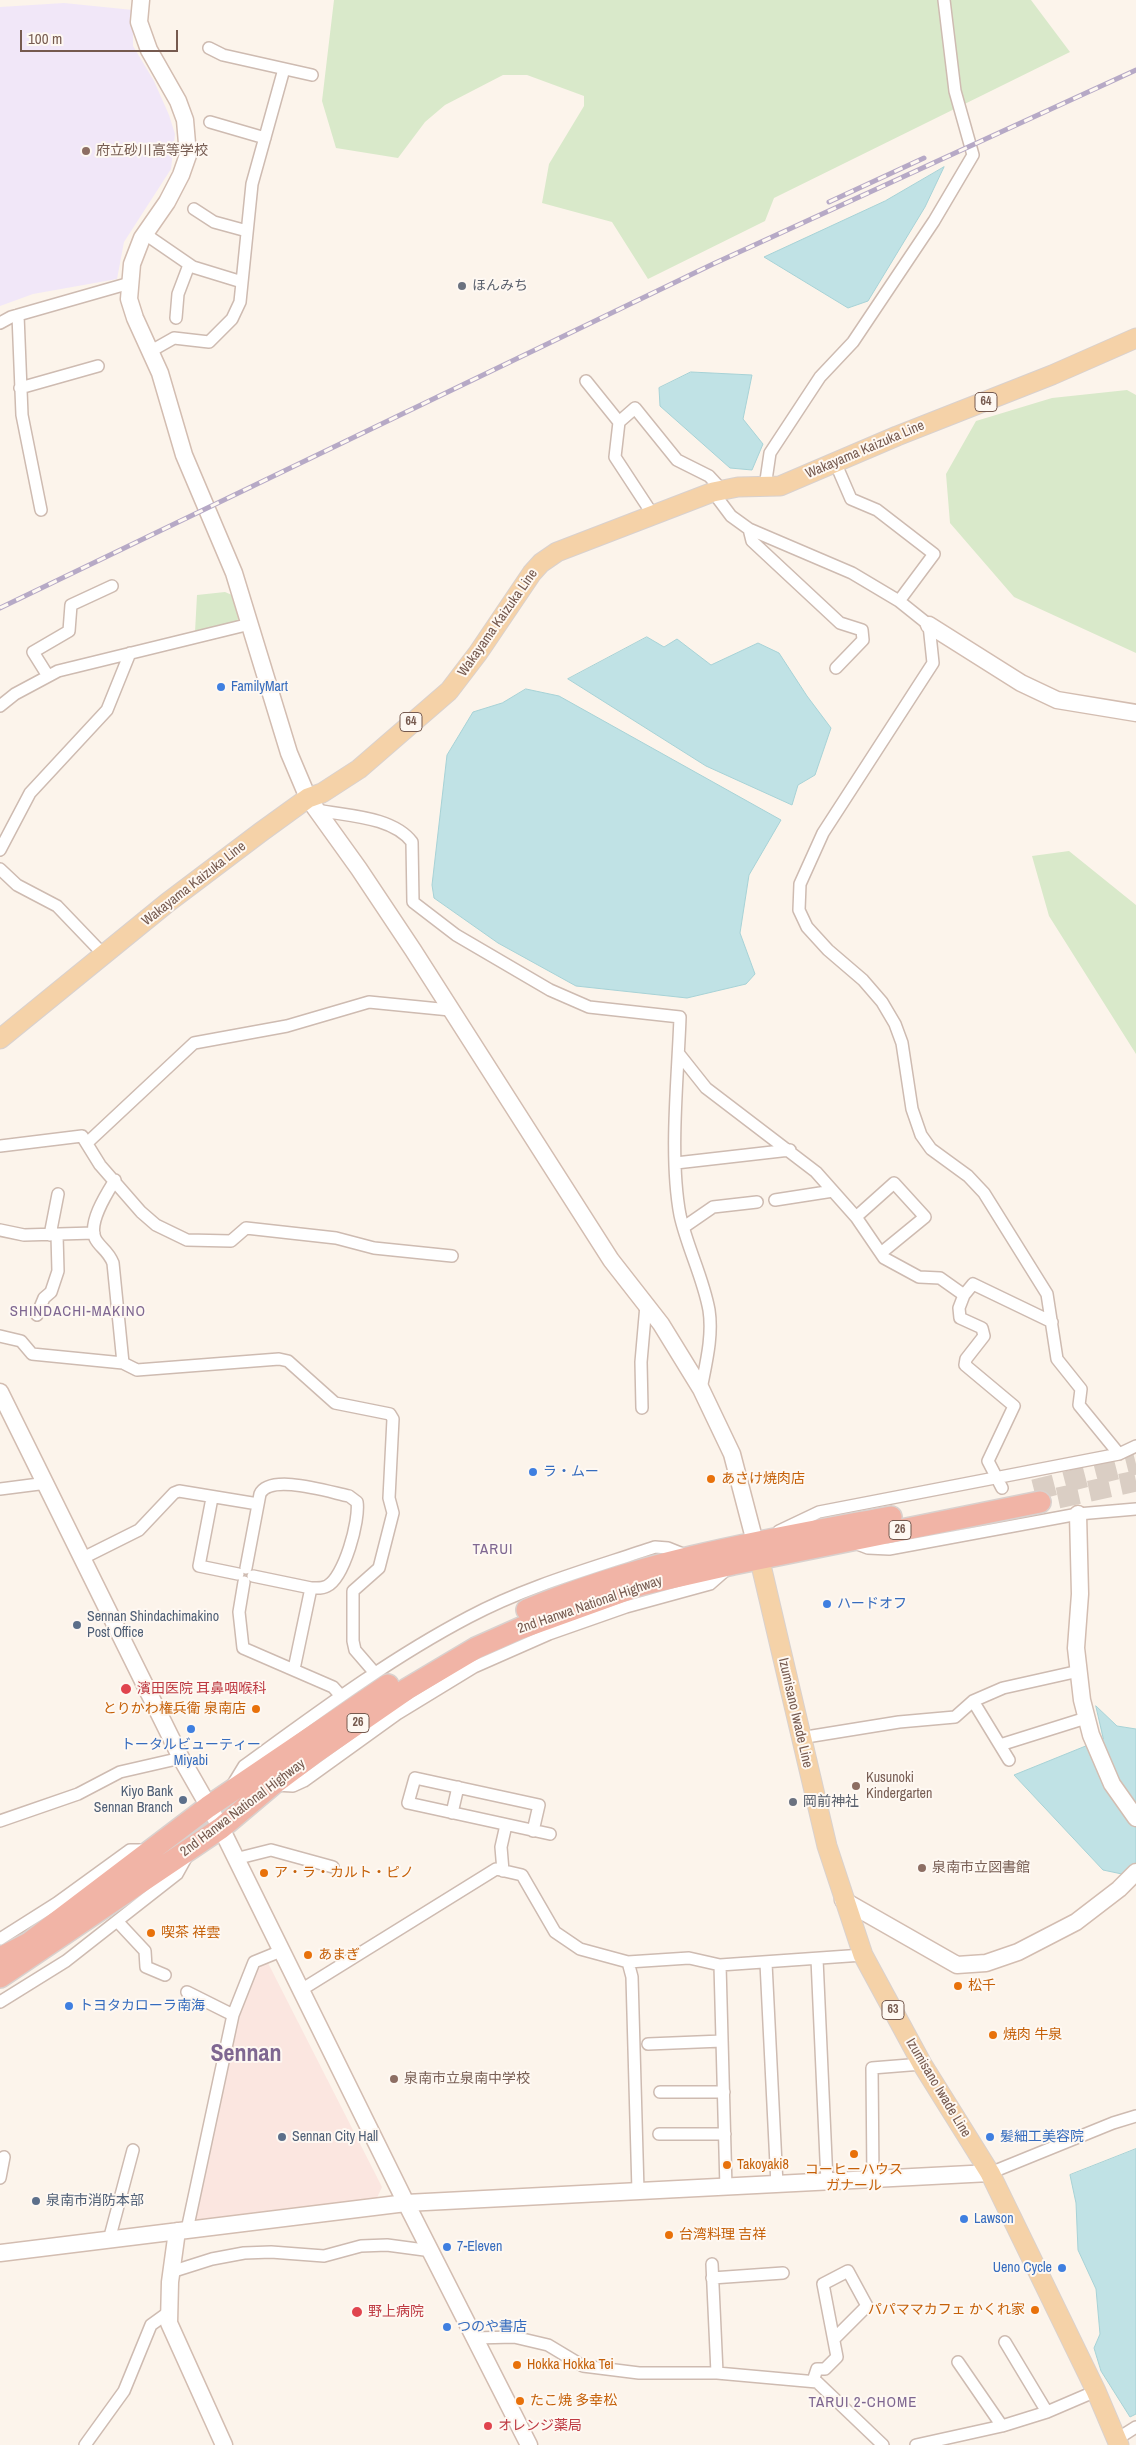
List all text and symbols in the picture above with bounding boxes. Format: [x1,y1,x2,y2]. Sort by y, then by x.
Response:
scale bar [22,20,180,52]
text: 100 m [28,28,62,49]
place label: 府立砂川高等学校 [96,143,208,159]
marker: 府立砂川高等学校 [80,145,92,157]
place label: ほんみち [472,278,528,294]
marker: ほんみち [456,280,468,292]
road number: 64 [975,392,997,412]
street label: Wakayama Kaizuka Line [803,417,927,483]
street label: Wakayama Kaizuka Line [455,566,541,680]
place label: FamilyMart [231,679,288,695]
marker: FamilyMart [215,681,227,693]
road number: 64 [400,712,422,732]
street label: Wakayama Kaizuka Line [139,838,249,930]
district label: SHINDACHI-MAKINO [8,1303,148,1321]
place label: ラ・ムー [543,1464,599,1480]
marker: ラ・ムー [527,1466,539,1478]
place label: あさけ焼肉店 [721,1471,805,1487]
marker: あさけ焼肉店 [705,1473,717,1485]
road number: 26 [889,1520,911,1540]
district label: TARUI [472,1541,514,1559]
street label: 2nd Hanwa National Highway [515,1572,665,1638]
place label: ハードオフ [837,1596,907,1612]
marker: ハードオフ [821,1598,833,1610]
place label: Sennan Shindachimakino Post Office [87,1609,219,1641]
marker: Sennan Shindachimakino Post Office [71,1619,83,1631]
street label: Izumisano Iwade Line [774,1656,816,1770]
place label: 濱田医院 耳鼻咽喉科 [137,1681,266,1697]
marker: 濱田医院 耳鼻咽喉科 [119,1682,133,1696]
place label: とりかわ権兵衛 泉南店 [103,1701,246,1717]
marker: とりかわ権兵衛 泉南店 [250,1703,262,1715]
road number: 26 [347,1714,369,1732]
marker: トータルビューティー Miyabi [185,1723,197,1735]
place label: トータルビューティー Miyabi [121,1737,261,1770]
street label: 2nd Hanwa National Highway [177,1756,309,1860]
place label: Kusunoki Kindergarten [866,1770,932,1802]
marker: Kusunoki Kindergarten [850,1780,862,1792]
place label: Kiyo Bank Sennan Branch [94,1784,173,1816]
marker: Kiyo Bank Sennan Branch [177,1794,189,1806]
place label: 岡前神社 [803,1794,859,1810]
marker: 岡前神社 [787,1796,799,1808]
place label: 泉南市立図書館 [932,1860,1030,1876]
marker: 泉南市立図書館 [916,1862,928,1874]
place label: ア・ラ・カルト・ピノ [274,1865,414,1881]
marker: ア・ラ・カルト・ピノ [258,1867,270,1879]
place label: 喫茶 祥雲 [161,1925,220,1941]
marker: 喫茶 祥雲 [145,1927,157,1939]
place label: あまぎ [318,1947,360,1963]
marker: あまぎ [302,1949,314,1961]
place label: 松千 [968,1978,996,1994]
marker: 松千 [952,1980,964,1992]
place label: トヨタカローラ南海 [79,1998,205,2014]
marker: トヨタカローラ南海 [63,2000,75,2012]
road number: 63 [882,2000,904,2020]
place label: 焼肉 牛泉 [1003,2027,1062,2043]
marker: 焼肉 牛泉 [987,2029,999,2041]
street label: Izumisano Iwade Line [902,2036,974,2140]
district label: Sennan [210,2041,282,2069]
place label: 泉南市立泉南中学校 [404,2071,530,2087]
marker: 泉南市立泉南中学校 [388,2073,400,2085]
place label: Sennan City Hall [292,2129,378,2145]
place label: 髪細工美容院 [1000,2129,1084,2145]
marker: Sennan City Hall [276,2131,288,2143]
marker: 髪細工美容院 [984,2131,996,2143]
marker: コーヒーハウス ガナール [848,2148,860,2160]
place label: Takoyaki8 [737,2157,789,2173]
marker: Takoyaki8 [721,2159,733,2171]
place label: コーヒーハウス ガナール [805,2162,903,2194]
place label: 泉南市消防本部 [46,2193,144,2209]
marker: 泉南市消防本部 [30,2195,42,2207]
place label: Lawson [974,2211,1014,2227]
marker: Lawson [958,2213,970,2225]
place label: 台湾料理 吉祥 [679,2227,766,2243]
marker: 台湾料理 吉祥 [663,2229,675,2241]
place label: 7-Eleven [457,2239,502,2255]
marker: 7-Eleven [441,2241,453,2253]
place label: Ueno Cycle [993,2260,1052,2276]
marker: Ueno Cycle [1056,2262,1068,2274]
place label: パパママカフェ かくれ家 [868,2302,1025,2318]
place label: 野上病院 [368,2304,424,2320]
marker: パパママカフェ かくれ家 [1029,2304,1041,2316]
marker: 野上病院 [350,2305,364,2319]
place label: つのや書店 [457,2319,527,2335]
marker: つのや書店 [441,2321,453,2333]
place label: Hokka Hokka Tei [527,2357,614,2373]
marker: Hokka Hokka Tei [511,2359,523,2371]
place label: たこ焼 多幸松 [530,2393,617,2409]
district label: TARUI 2-CHOME [807,2394,919,2412]
marker: たこ焼 多幸松 [514,2395,526,2407]
place label: オレンジ薬局 [498,2418,582,2434]
marker: オレンジ薬局 [482,2420,494,2432]

